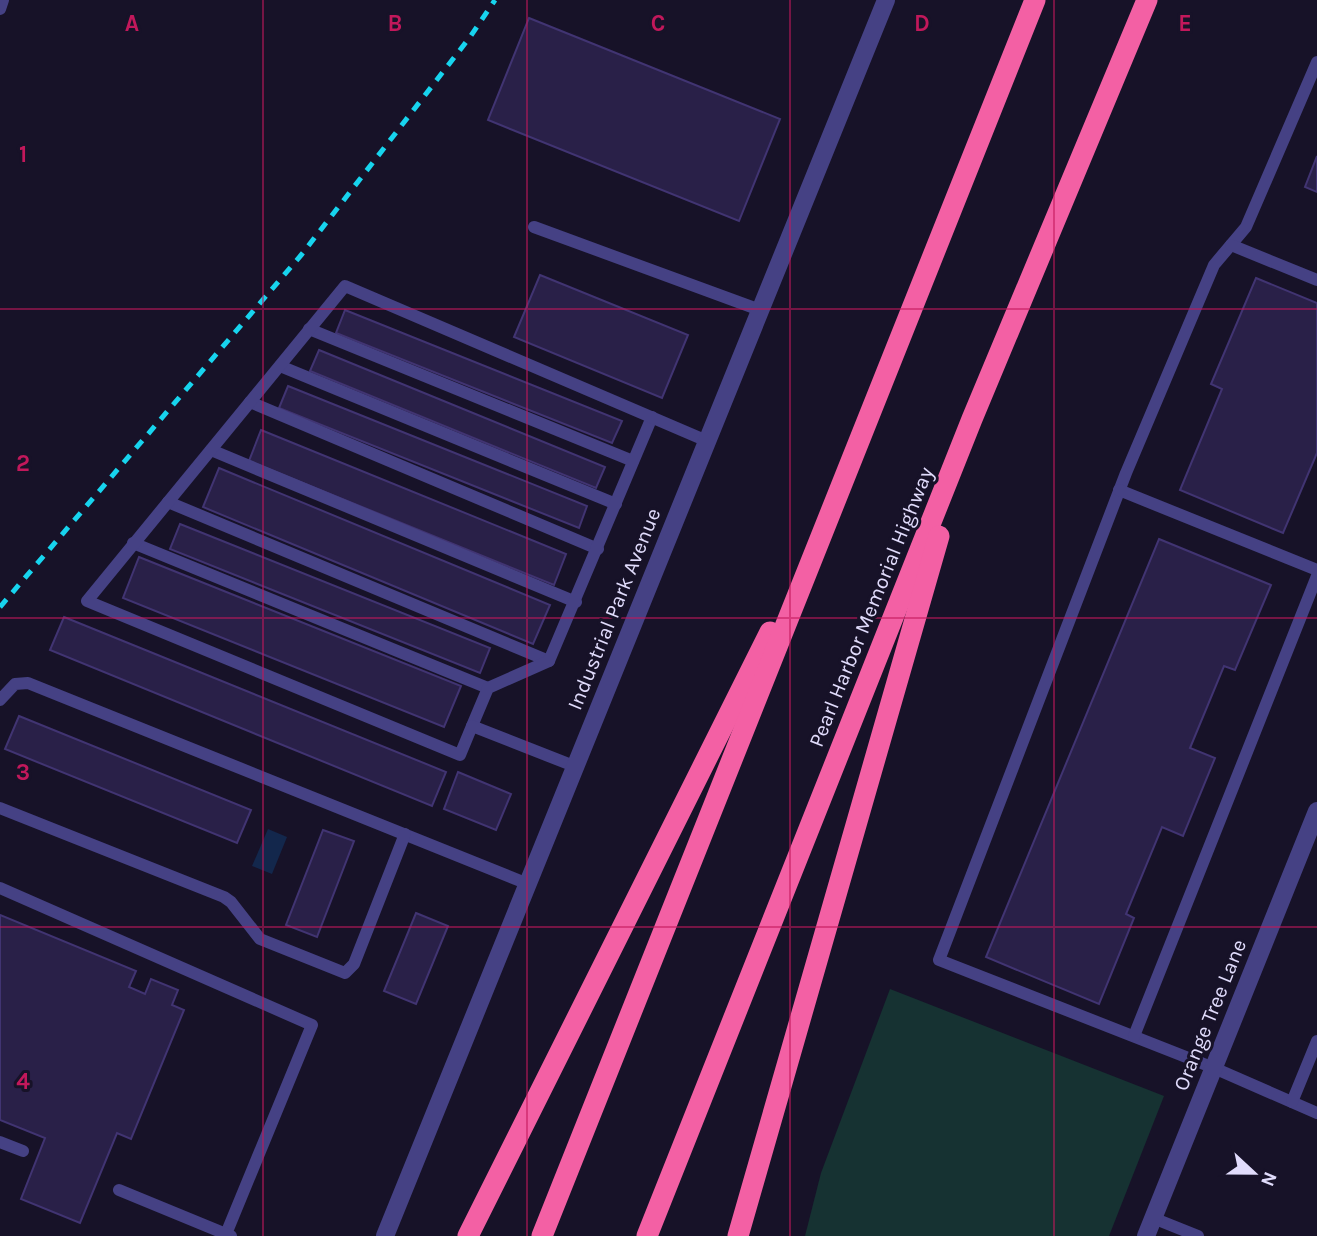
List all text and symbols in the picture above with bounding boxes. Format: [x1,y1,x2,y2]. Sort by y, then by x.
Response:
text: A [125,10,139,37]
text: B [388,10,402,37]
text: C [651,10,665,37]
text: D [914,10,930,37]
text: E [1178,10,1192,37]
text: 1 [19,141,27,168]
text: 2 [16,450,30,477]
street label: Pearl Harbor Memorial Highway [804,463,938,750]
street label: Industrial Park Avenue [562,505,666,713]
text: 3 [16,759,30,786]
street label: Orange Tree Lane [1169,936,1251,1094]
text: 4 [16,1068,30,1095]
north arrow [1219,1138,1289,1208]
text: N [1256,1169,1282,1189]

